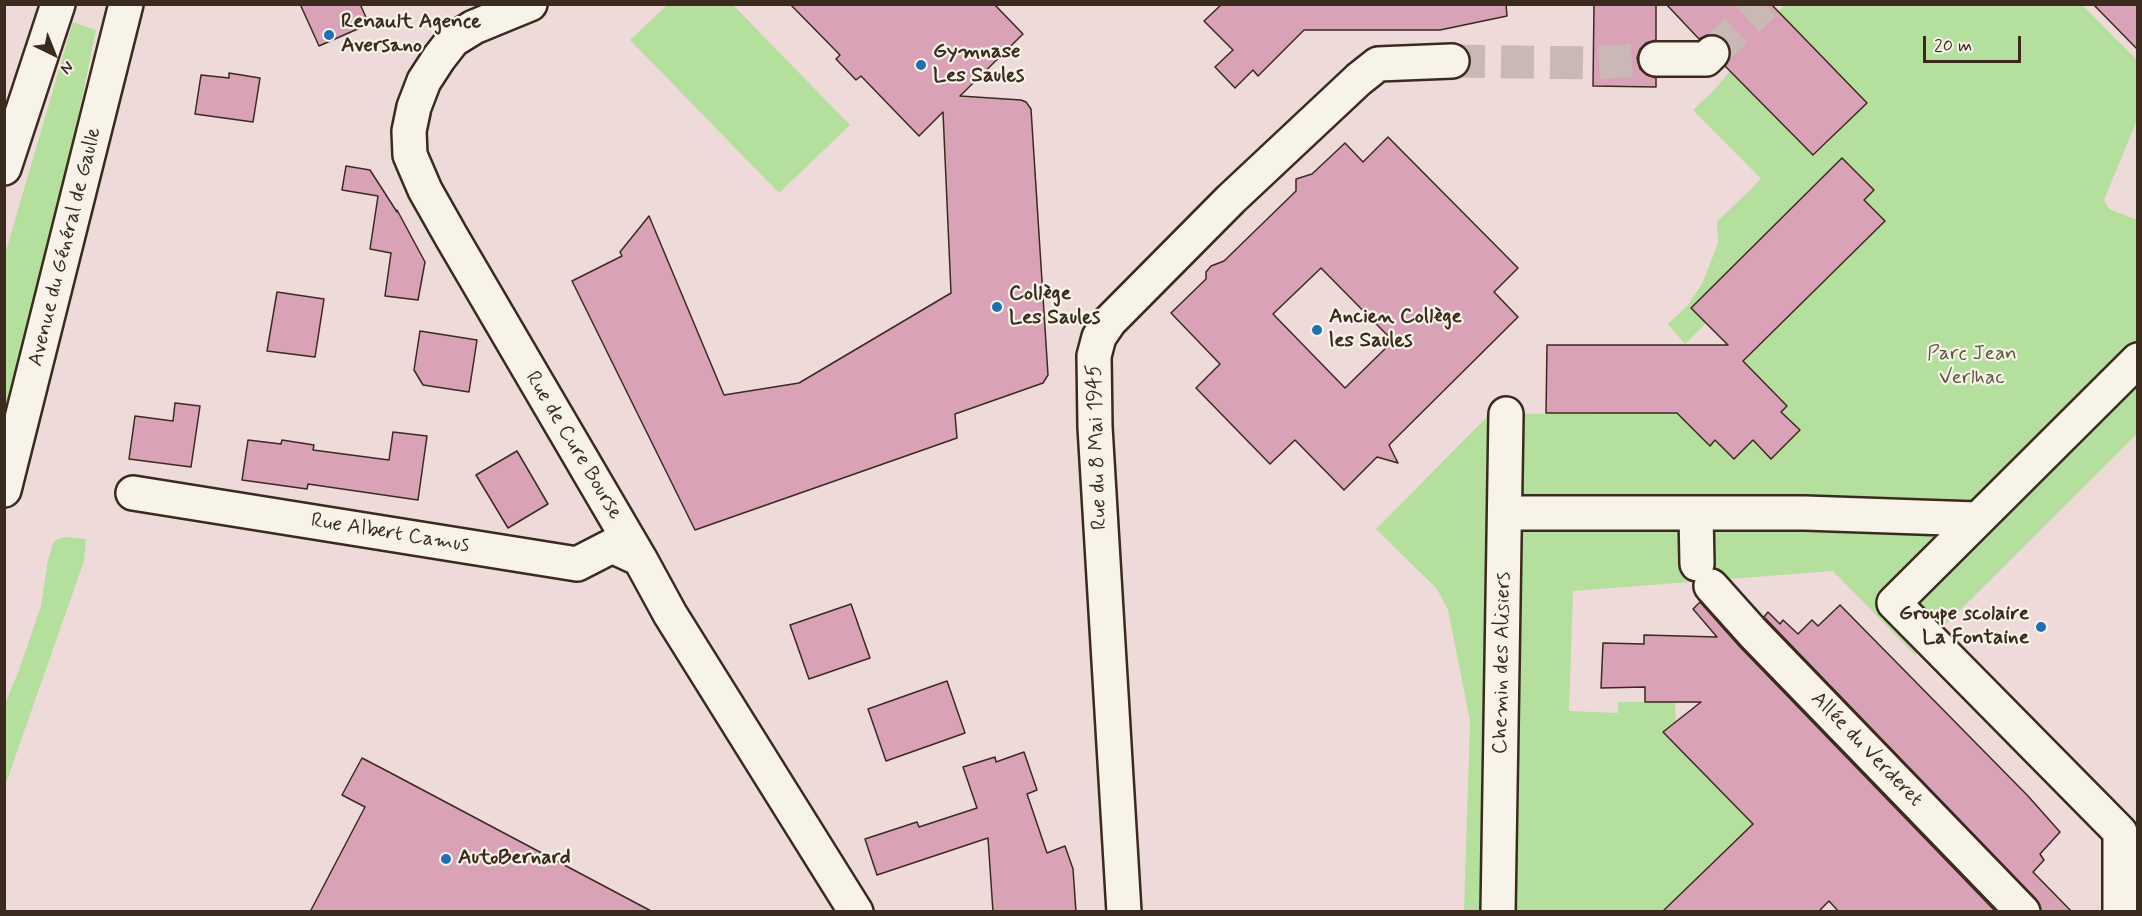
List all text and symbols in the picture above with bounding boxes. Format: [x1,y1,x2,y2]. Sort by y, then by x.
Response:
place label: Renault Agence Aversano [341,10,481,60]
north arrow [24,24,84,84]
scale bar [1926,24,2024,62]
marker: Renault Agence Aversano [322,28,336,42]
text: 20 m [1934,34,1972,58]
place label: Gymnase Les Saules [933,40,1024,90]
text: N [56,56,78,79]
marker: Gymnase Les Saules [914,58,928,72]
street label: Avenue du Général de Gaulle [24,125,108,369]
place label: Collège Les Saules [1009,282,1100,332]
marker: Collège Les Saules [990,300,1004,314]
place label: Ancien Collège les Saules [1329,305,1462,355]
marker: Ancien Collège les Saules [1310,323,1324,337]
park label: Parc Jean Verlhac [1927,342,2017,392]
street label: Rue du 8 Mai 1945 [1083,364,1113,530]
street label: Rue de Cure Bourse [519,367,627,525]
street label: Rue Albert Camus [309,509,471,559]
street label: Chemin des Alisiers [1489,572,1517,754]
place label: Groupe scolaire La Fontaine [1899,602,2029,652]
marker: Groupe scolaire La Fontaine [2034,620,2048,634]
street label: Allée du Verderet [1805,687,1927,813]
place label: AutoBernard [458,846,571,872]
marker: AutoBernard [439,852,453,866]

